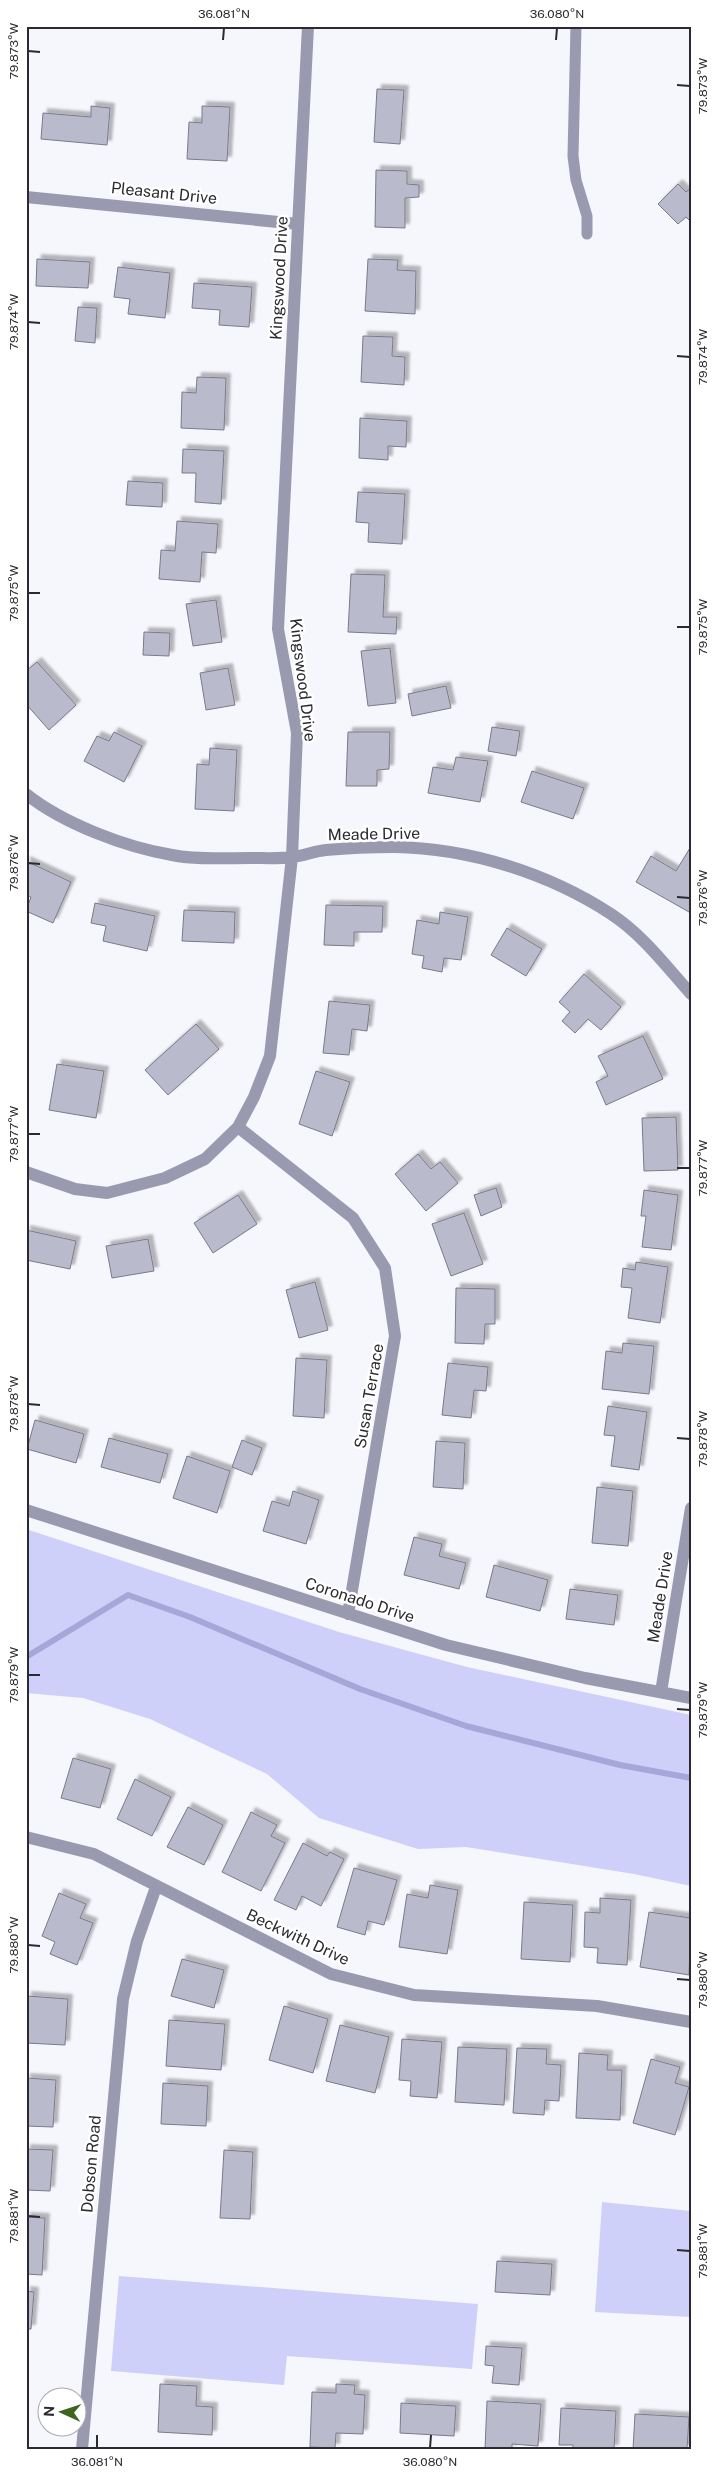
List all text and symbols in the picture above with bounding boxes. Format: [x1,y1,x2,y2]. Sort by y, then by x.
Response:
text: 36.081°N [198,7,250,21]
text: 36.080°N [530,7,584,21]
text: 79.873°W [7,22,21,79]
text: 79.873°W [696,57,710,114]
street label: Pleasant Drive [110,178,218,208]
street label: Kingswood Drive [266,216,292,340]
text: 79.874°W [7,293,21,350]
text: 79.874°W [696,328,710,385]
text: 79.875°W [7,564,21,621]
text: 79.875°W [696,598,710,655]
street label: Kingswood Drive [286,617,320,743]
street label: Meade Drive [328,824,420,844]
text: 79.876°W [7,834,21,891]
text: 79.876°W [696,869,710,926]
text: 79.877°W [7,1105,21,1162]
text: 79.877°W [696,1139,710,1196]
street label: Susan Terrace [350,1342,388,1450]
text: 79.878°W [7,1375,21,1432]
text: 79.878°W [696,1410,710,1467]
street label: Meade Drive [643,1550,677,1644]
street label: Coronado Drive [303,1573,417,1627]
text: 79.879°W [7,1646,21,1703]
text: 79.879°W [696,1681,710,1738]
street label: Beckwith Drive [243,1905,353,1969]
text: 79.880°W [7,1916,21,1973]
text: 79.880°W [696,1951,710,2008]
street label: Dobson Road [77,2114,105,2214]
text: 79.881°W [7,2188,21,2243]
text: 79.881°W [696,2223,710,2278]
north arrow [38,2388,88,2438]
text: N [41,2405,57,2417]
text: 36.081°N [71,2455,123,2469]
text: 36.080°N [403,2455,457,2469]

